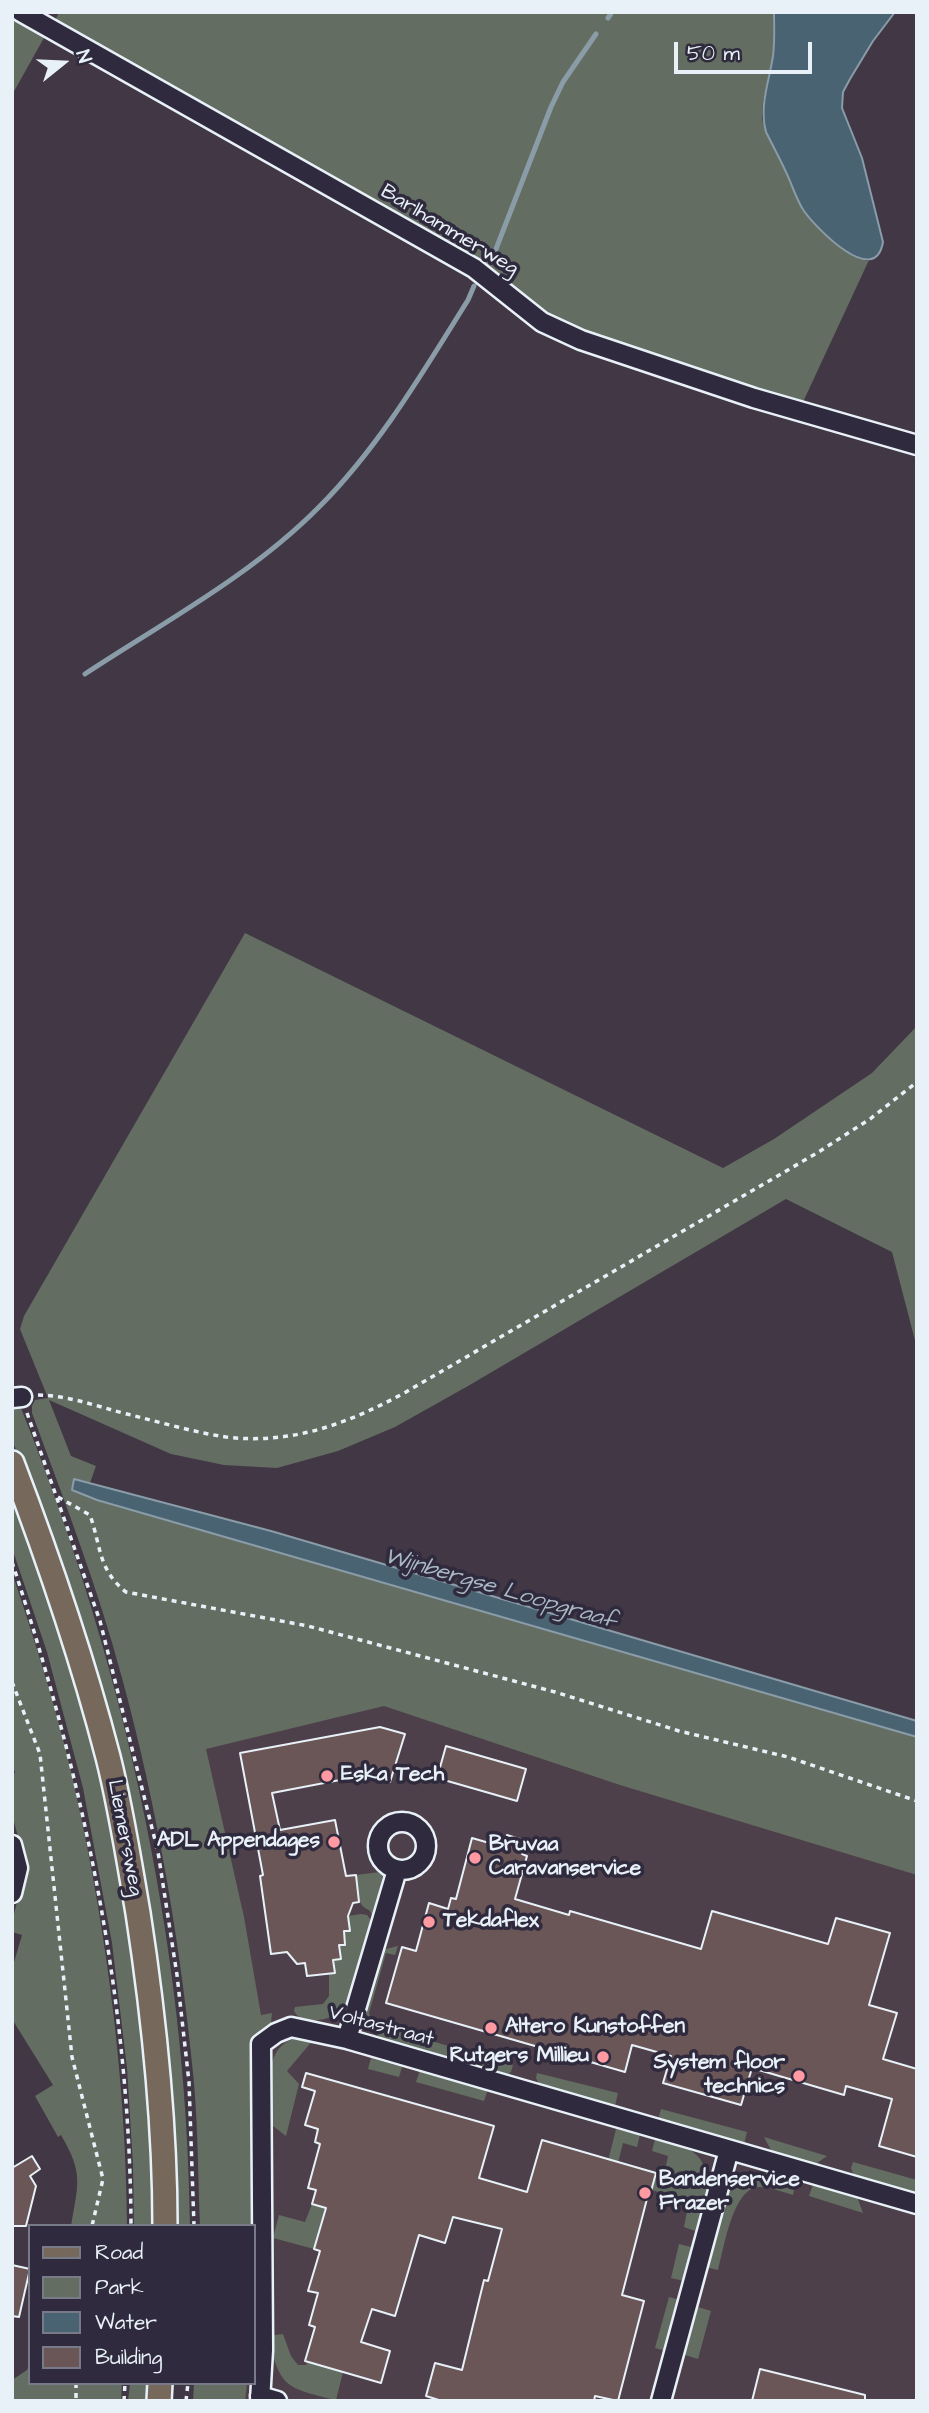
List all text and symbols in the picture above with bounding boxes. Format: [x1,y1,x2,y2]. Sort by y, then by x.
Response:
north arrow [28,28,98,98]
scale bar [677,28,815,72]
text: 50 m [687,39,740,68]
text: N [69,47,98,66]
street label: Barlhammerweg [375,180,523,282]
water label: Wijnbergse Loopgraaf [381,1544,619,1636]
place label: Eska Tech [341,1763,444,1789]
marker: Eska Tech [319,1768,335,1784]
street label: Liemersweg [100,1778,148,1898]
place label: ADL Appendages [157,1829,320,1855]
place label: Bruvaa Caravanservice [489,1833,641,1883]
marker: ADL Appendages [326,1834,342,1850]
marker: Bruvaa Caravanservice [467,1850,483,1866]
place label: Tekdaflex [443,1909,539,1935]
marker: Tekdaflex [421,1914,437,1930]
street label: Voltastraat [326,2001,436,2053]
place label: Altero Kunstoffen [505,2015,685,2041]
marker: Altero Kunstoffen [483,2020,499,2036]
place label: Rutgers Millieu [450,2044,589,2070]
marker: Rutgers Millieu [595,2049,611,2065]
place label: System floor technics [654,2051,785,2101]
marker: System floor technics [791,2068,807,2084]
place label: Bandenservice Frazer [659,2168,800,2218]
marker: Bandenservice Frazer [637,2185,653,2201]
legend [28,2224,256,2385]
text: Road [95,2238,143,2267]
text: Park [95,2273,144,2302]
text: Water [95,2308,157,2337]
text: Building [95,2343,162,2372]

